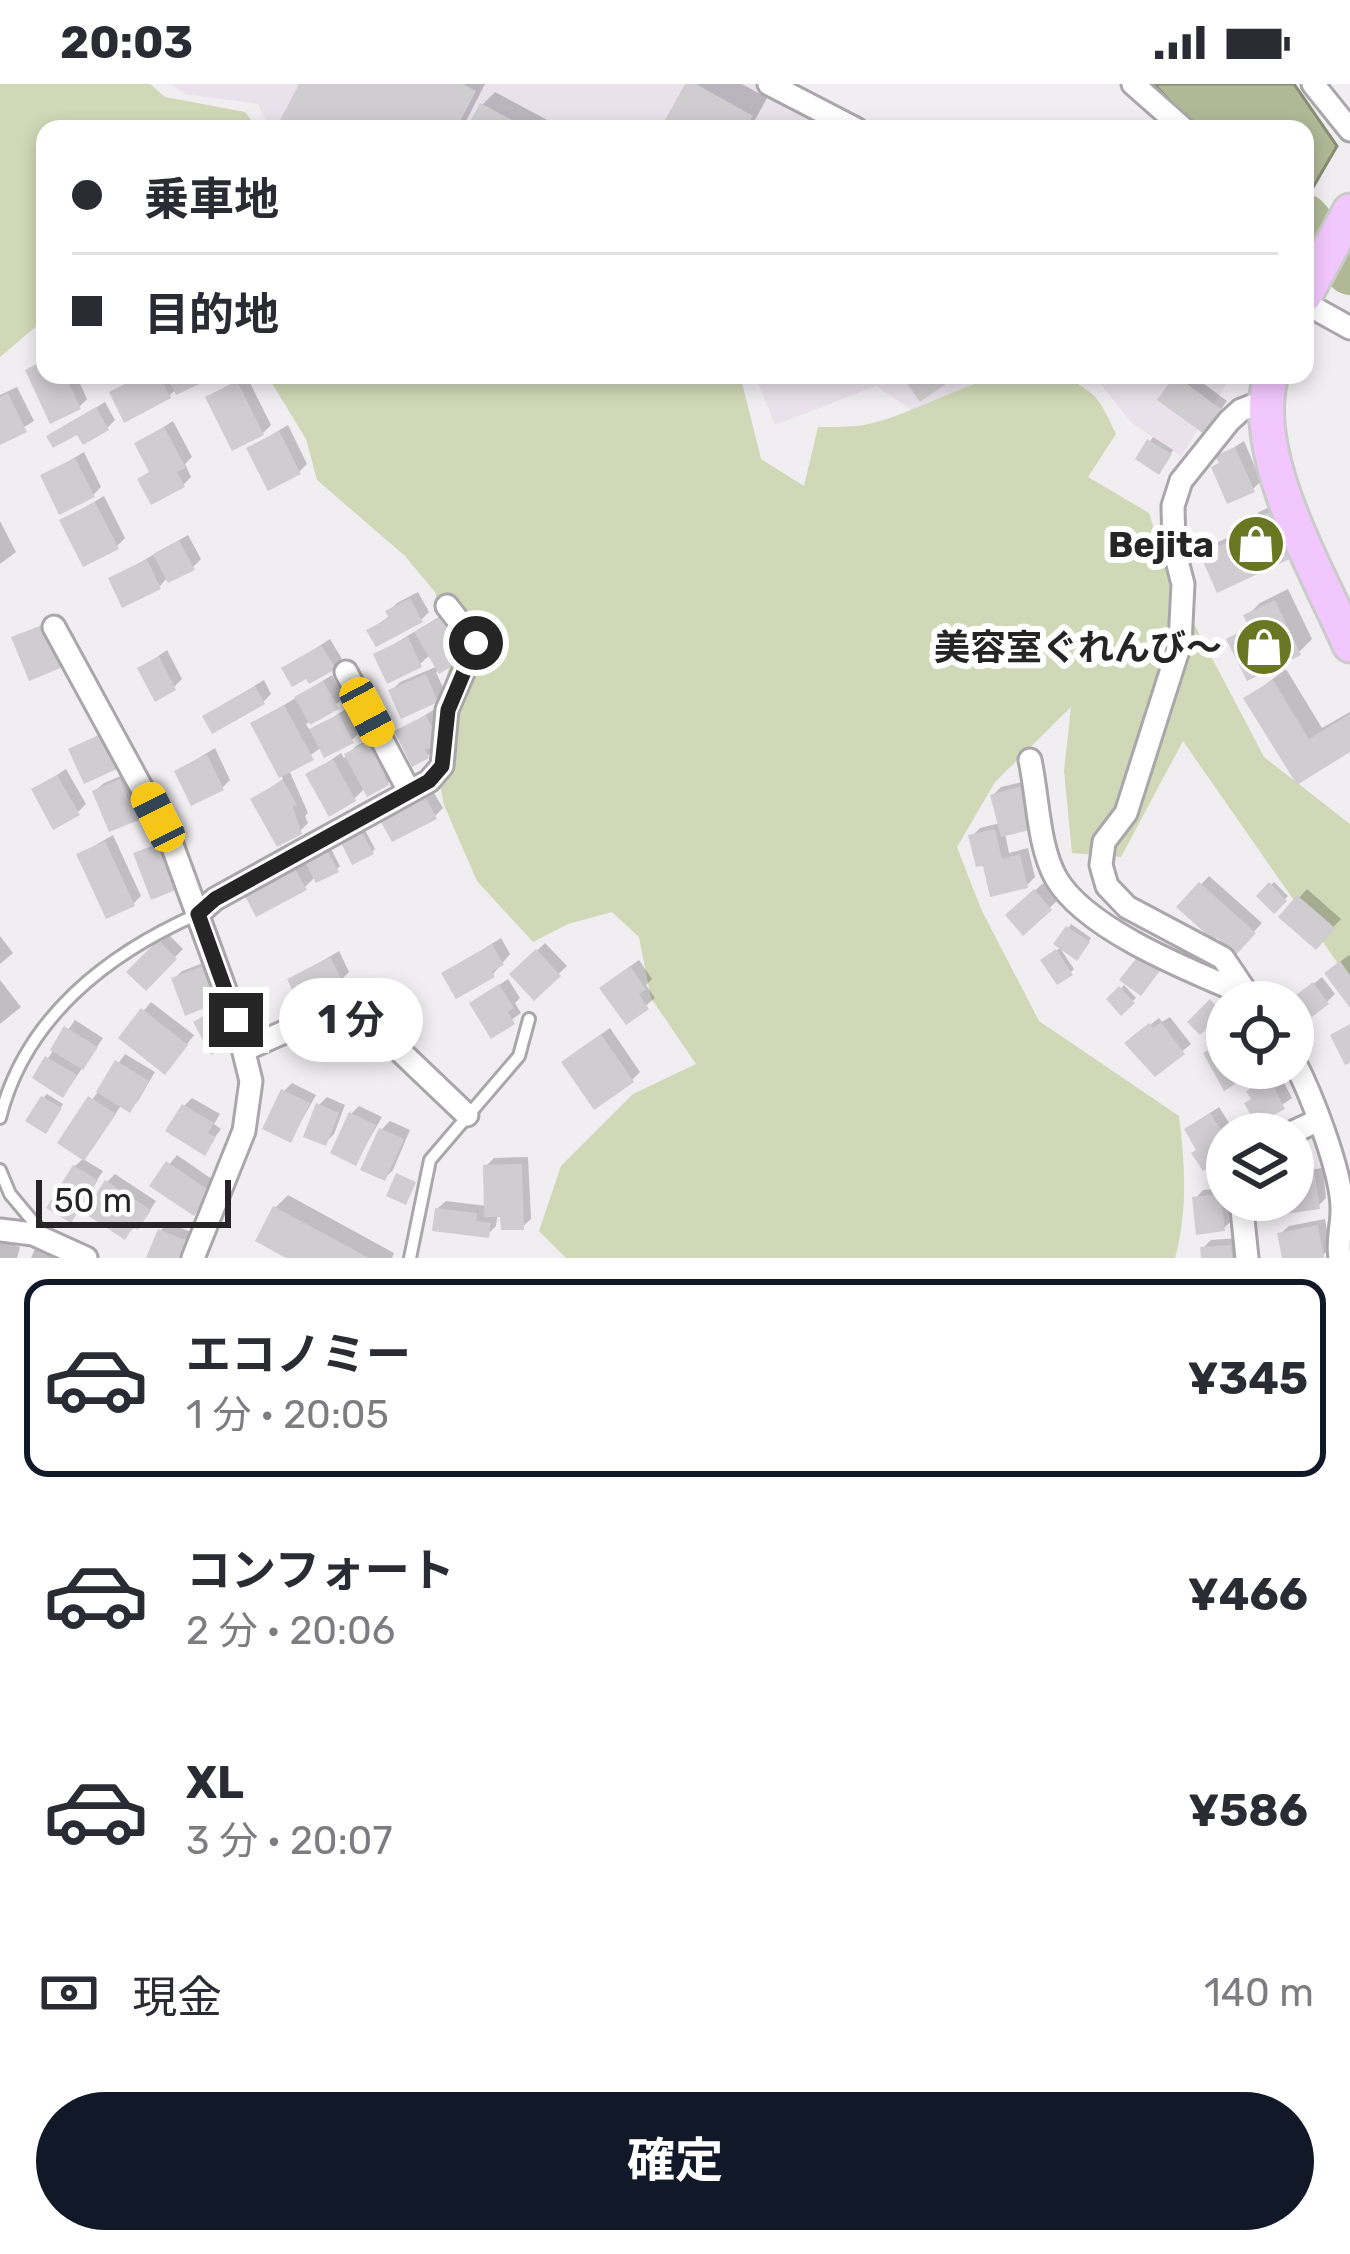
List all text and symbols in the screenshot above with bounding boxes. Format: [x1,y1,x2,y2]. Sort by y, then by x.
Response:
text: 20:03 [60,16,193,69]
text: 乗車地 [144,173,279,226]
text: 目的地 [144,288,279,341]
shop icon: Bejita [1225,513,1287,575]
place label: Bejita [1108,523,1214,566]
route start [449,616,503,670]
shop icon: 美容室ぐれんび～ [1233,616,1295,678]
place label: 美容室ぐれんび～ [934,626,1222,669]
car [334,672,400,752]
car [126,777,190,857]
callout: 1 分 [278,978,422,1062]
map controls [1206,981,1314,1221]
button: locate [1206,981,1314,1089]
route end [209,993,263,1047]
text: 1 分 [318,997,384,1043]
button: layers [1206,1113,1314,1221]
scale bar [36,1174,231,1227]
text: 50 m [54,1181,132,1220]
icon: car [42,1324,150,1432]
text: エコノミー [186,1328,411,1381]
text: ¥345 [1188,1352,1308,1405]
text: 1 分 · 20:05 [186,1392,389,1438]
icon: car [42,1540,150,1648]
text: コンフォート [186,1544,455,1597]
text: ¥466 [1188,1568,1308,1621]
text: 2 分 · 20:06 [186,1608,395,1654]
icon: car [42,1756,150,1864]
text: XL [186,1756,244,1809]
text: ¥586 [1188,1784,1308,1837]
text: 3 分 · 20:07 [186,1818,392,1864]
icon: cash [36,1960,102,2026]
text: 140 m [1204,1970,1314,2016]
text: 現金 [132,1971,222,2024]
button: 確定 [36,2092,1314,2230]

